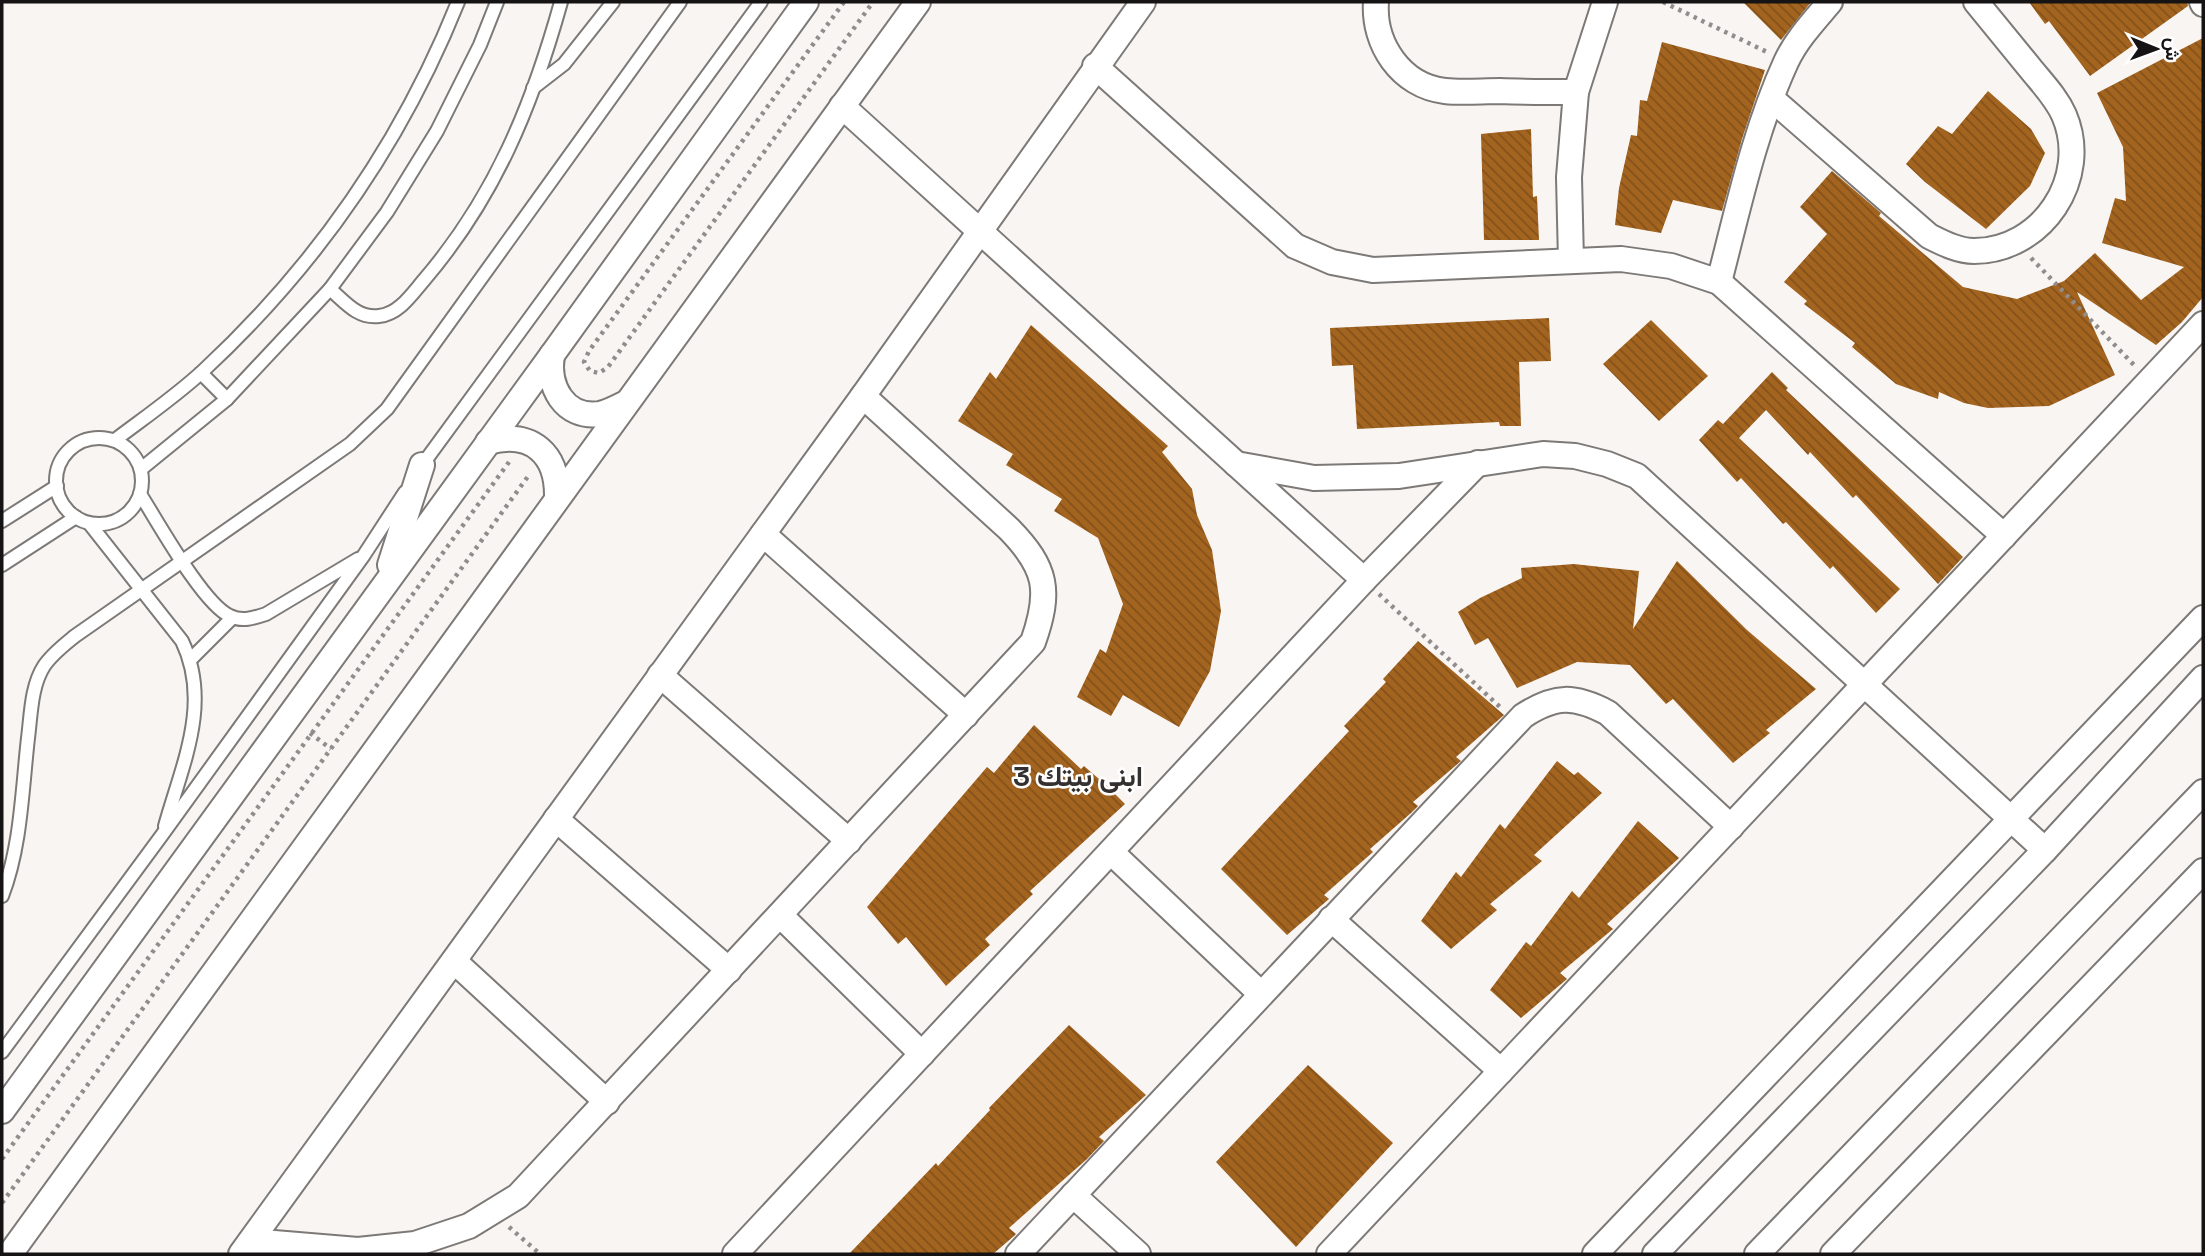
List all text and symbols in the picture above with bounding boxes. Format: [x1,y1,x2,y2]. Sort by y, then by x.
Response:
north arrow [2121,14,2191,84]
text: ش [2160,38,2185,61]
district label: ابنى بيتك 3 [1013,758,1143,794]

